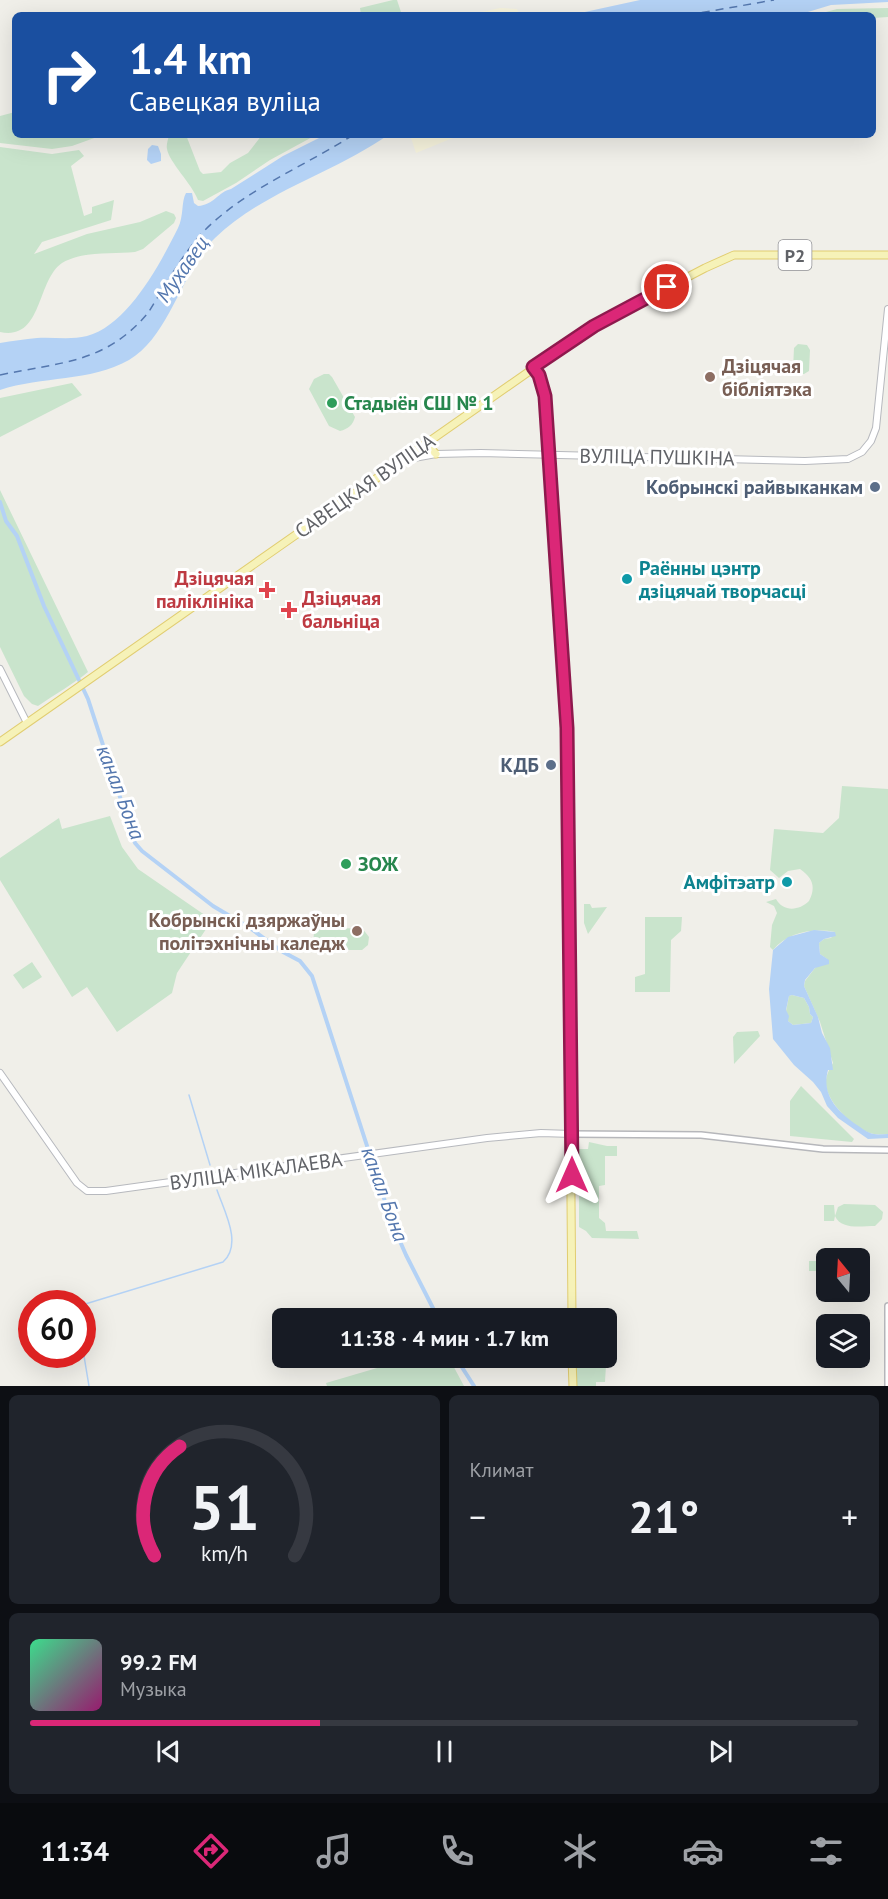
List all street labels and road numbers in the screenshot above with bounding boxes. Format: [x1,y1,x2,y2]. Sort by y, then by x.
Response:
road number: Р2 [778,240,812,270]
street label: САВЕЦКАЯ ВУЛІЦА [290,428,440,544]
street label: ВУЛІЦА ПУШКІНА [579,443,735,471]
street label: ВУЛІЦА МІКАЛАЕВА [168,1146,344,1196]

